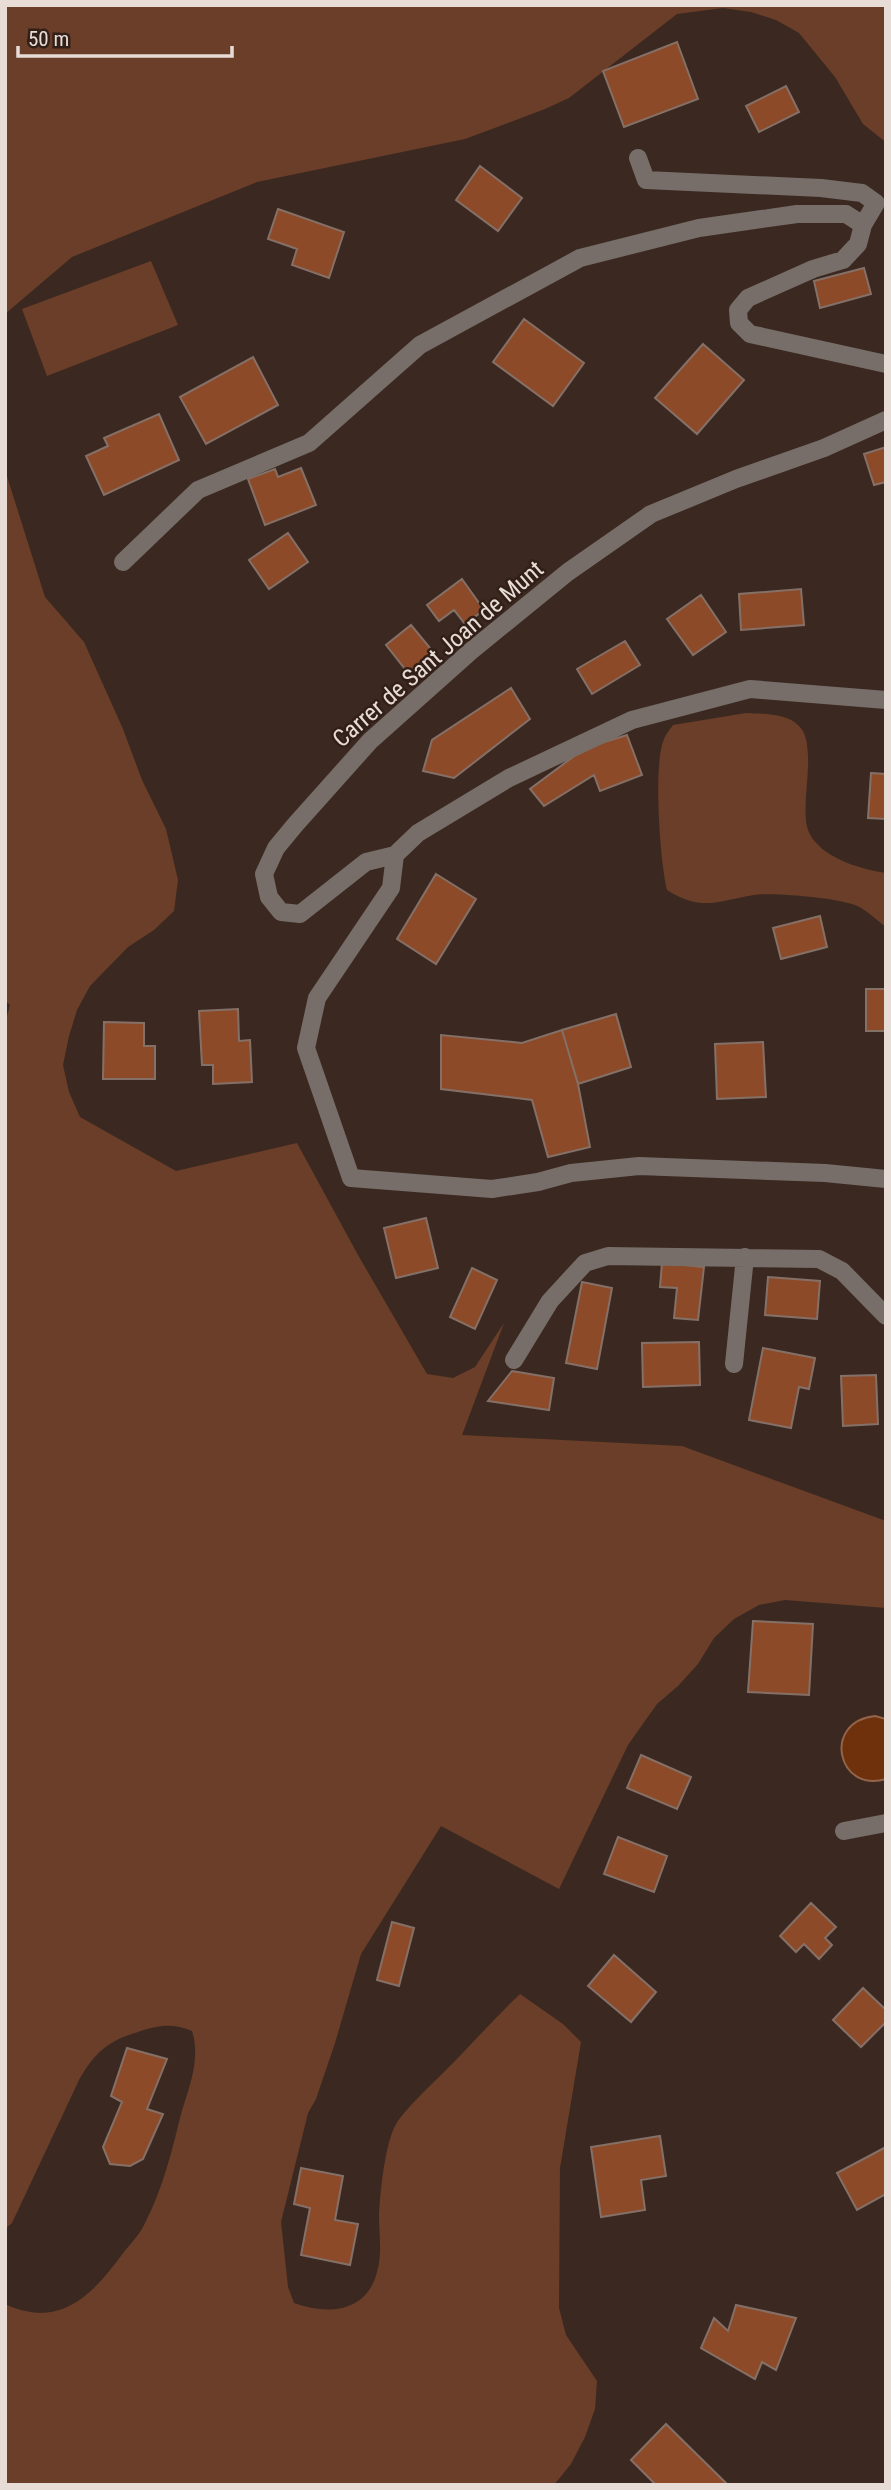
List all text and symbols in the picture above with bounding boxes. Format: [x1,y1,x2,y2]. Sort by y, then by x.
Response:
scale bar [18,14,231,58]
text: 50 m [28,27,69,51]
street label: Carrer de Sant Joan de Munt [327,555,549,753]

